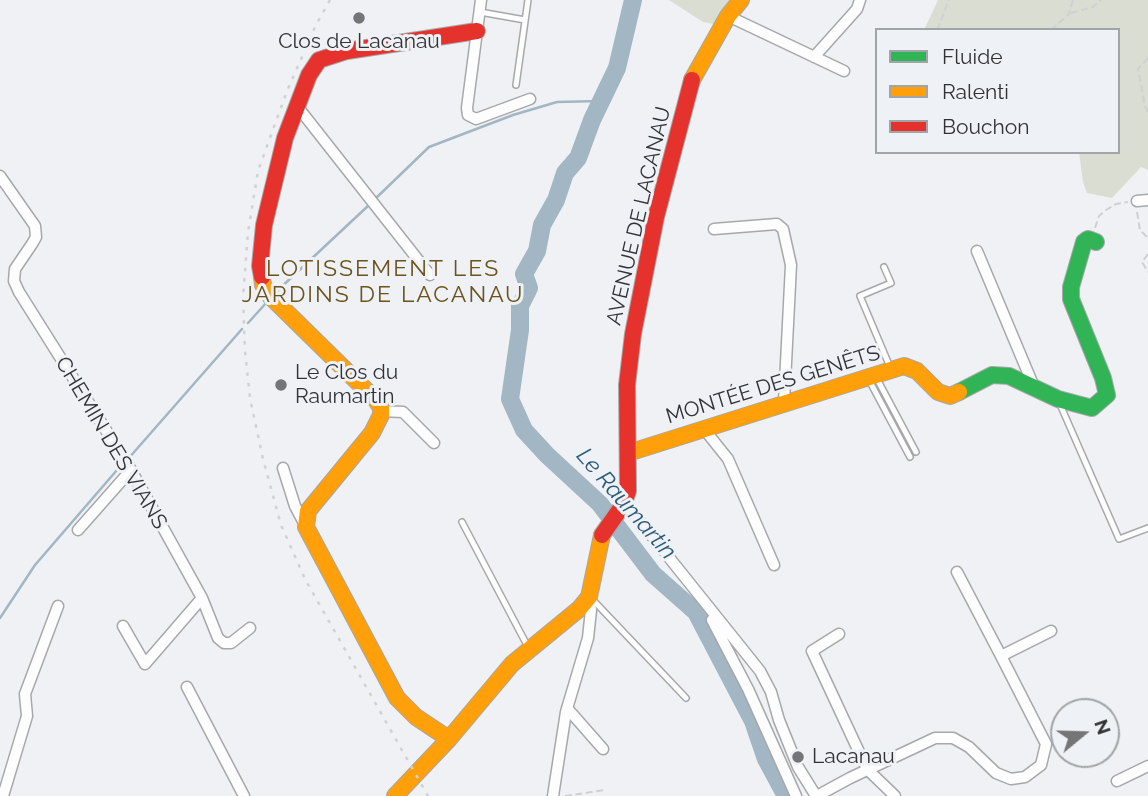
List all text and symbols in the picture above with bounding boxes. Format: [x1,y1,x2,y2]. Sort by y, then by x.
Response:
marker: Clos de Lacanau [351,10,367,26]
legend [875,28,1120,154]
place label: Clos de Lacanau [278,29,440,55]
text: Fluide [942,44,1003,69]
text: Ralenti [942,79,1009,104]
street label: AVENUE DE LACANAU [602,104,676,328]
text: Bouchon [942,114,1029,139]
district label: LOTISSEMENT LES JARDINS DE LACANAU [244,255,522,309]
street label: MONTÉE DES GENÊTS [663,340,883,430]
street label: CHEMIN DES VIANS [50,352,172,534]
place label: Le Clos du Raumartin [295,360,398,410]
marker: Le Clos du Raumartin [273,377,289,393]
water label: Le Raumartin [570,443,682,565]
north arrow [1050,698,1120,768]
text: N [1090,716,1116,737]
place label: Lacanau [812,744,895,770]
marker: Lacanau [790,749,806,765]

